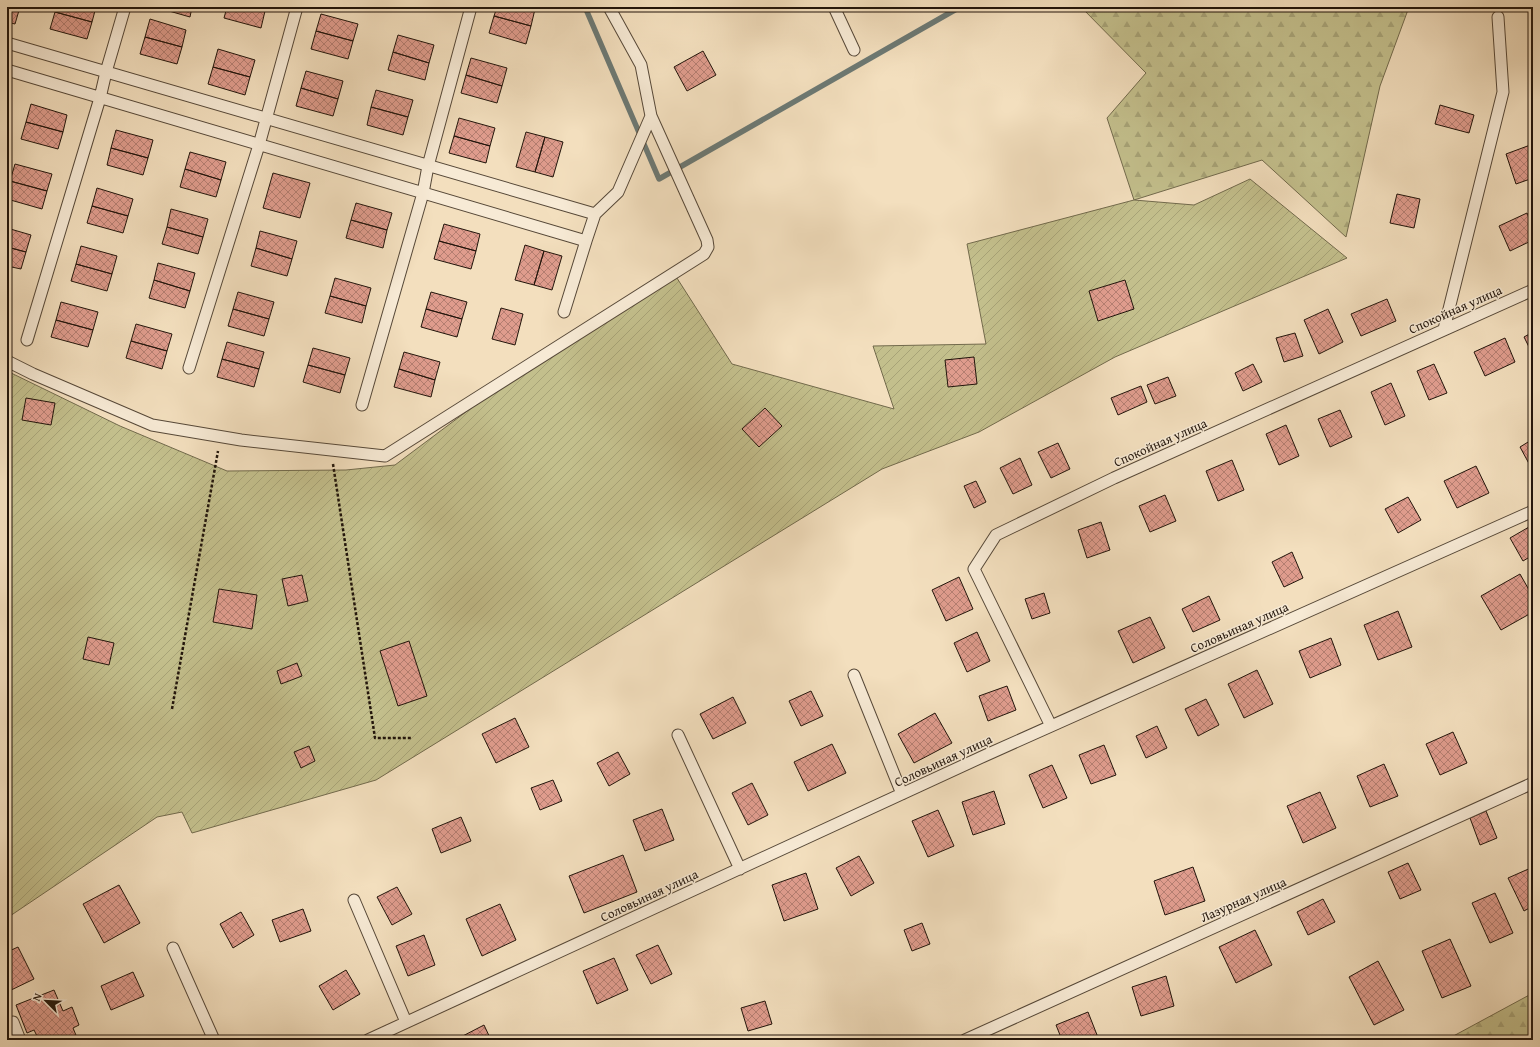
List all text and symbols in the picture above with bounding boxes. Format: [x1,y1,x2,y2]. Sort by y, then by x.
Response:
street label: Спокойная улица [1405,280,1506,339]
street label: Спокойная улица [1110,413,1211,472]
street label: Соловьиная улица [1187,597,1292,658]
street label: Соловьиная улица [891,729,996,791]
street label: Соловьиная улица [597,864,702,926]
street label: Лазурная улица [1197,872,1290,927]
north arrow [26,981,66,1021]
text: N [28,990,46,1004]

